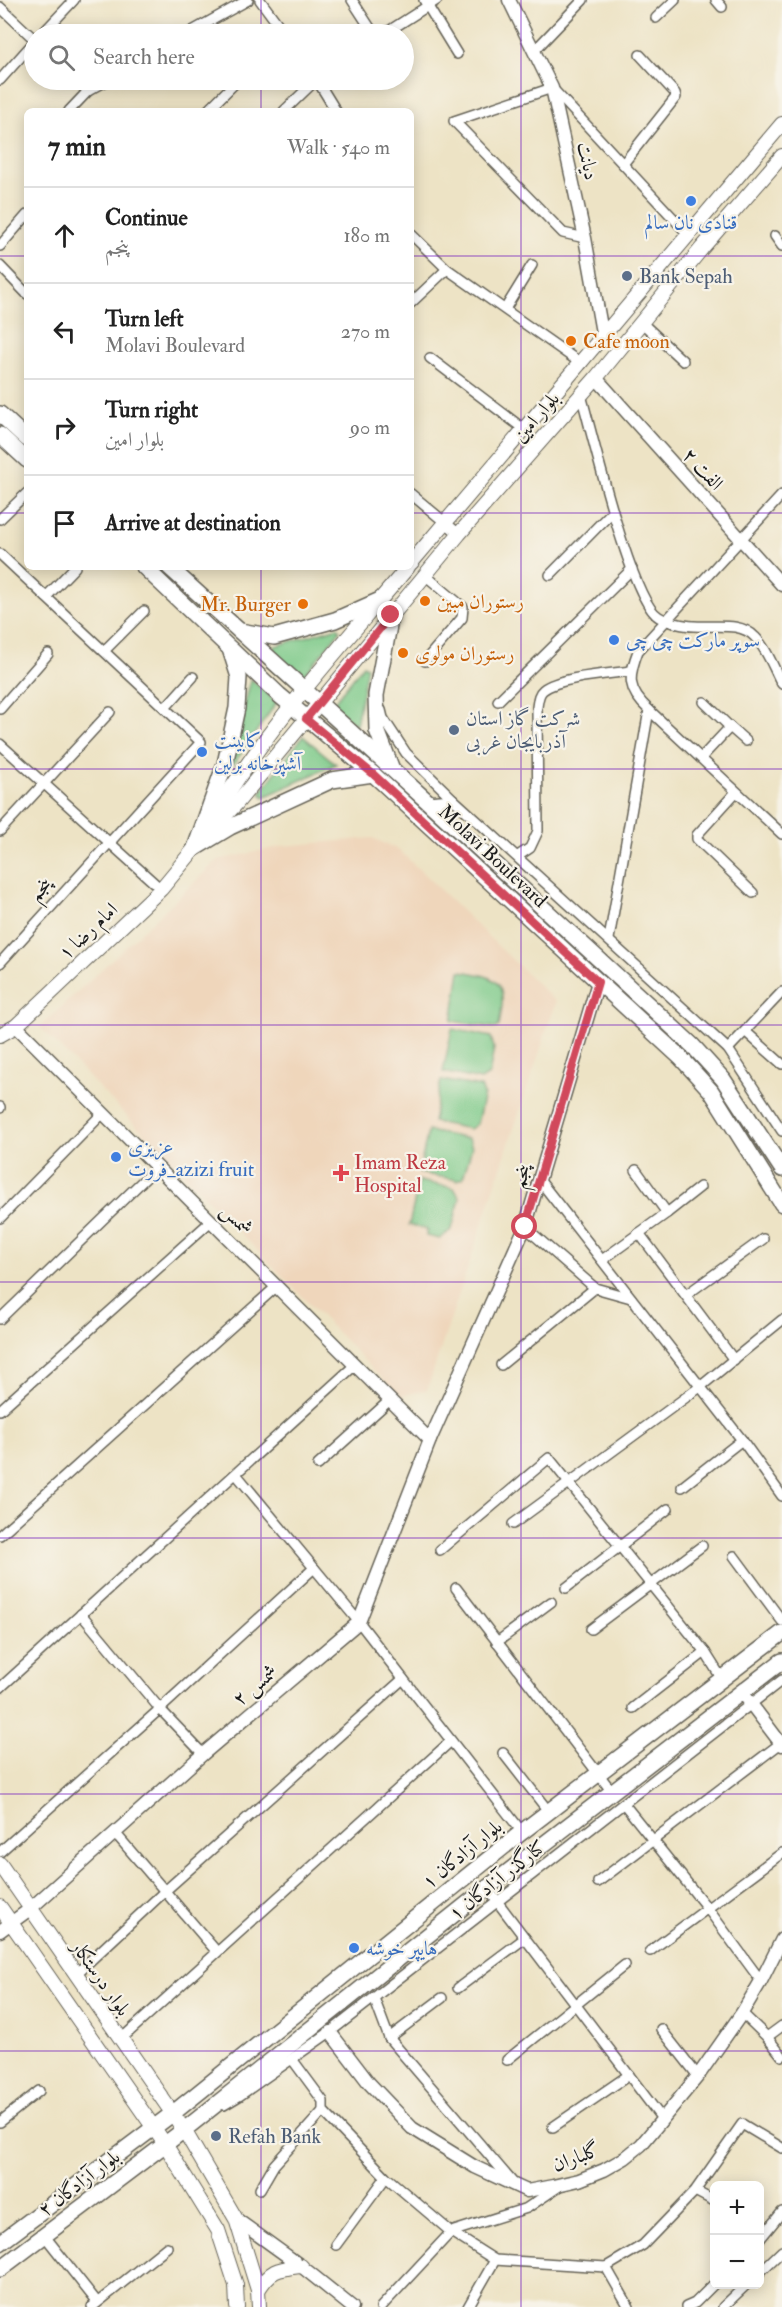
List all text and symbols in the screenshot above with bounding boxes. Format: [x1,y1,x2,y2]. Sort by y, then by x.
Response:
search box [24,24,414,90]
icon: search [45,41,78,74]
text: Search here [93,43,195,71]
text: 7 min [48,131,106,163]
text: Walk · 540 m [287,135,390,160]
street label: دیانت [572,140,604,182]
marker: قنادی نان سالم [684,194,698,208]
text: Continue [105,204,188,232]
place label: قنادی نان سالم [645,210,737,240]
icon: ahead [48,219,81,252]
text: 180 m [343,223,390,248]
text: پنجم [105,235,129,260]
place label: Bank Sepah [639,264,733,290]
marker: Bank Sepah [620,269,634,283]
text: Turn left [105,305,184,333]
icon: left [48,315,81,348]
text: 270 m [341,319,390,344]
place label: Cafe moon [583,329,670,354]
text: Molavi Boulevard [105,333,245,358]
marker: Cafe moon [564,334,578,348]
street label: بلوار امین [507,386,565,448]
text: Turn right [105,396,198,424]
icon: right [48,411,81,444]
text: 90 m [350,415,390,440]
text: بلوار امین [105,427,164,452]
street label: الفت ۲ [677,442,729,496]
icon: arrive [48,507,81,540]
text: Arrive at destination [105,509,281,537]
place label: رستوران مبین [437,589,524,614]
place label: Mr. Burger [200,592,292,617]
marker: رستوران مبین [418,594,432,608]
marker: Mr. Burger [296,597,310,611]
route end [377,601,403,627]
place label: سوپر مارکت چی چی [626,628,760,654]
marker: سوپر مارکت چی چی [607,633,621,647]
place label: رستوران مولوی [415,641,514,666]
marker: رستوران مولوی [396,646,410,660]
place label: شرکت گاز استان آذربایجان غربی [466,706,580,756]
marker: شرکت گاز استان آذربایجان غربی [447,723,461,737]
place label: کابینت آشپزخانه برلین [214,728,304,777]
marker: کابینت آشپزخانه برلین [195,745,209,759]
street label: Molavi Boulevard [433,799,553,913]
street label: پنجم [23,870,63,910]
street label: امام رضا ۱ [53,897,126,968]
place label: عزیزی فروت_azizi fruit [128,1134,255,1182]
marker: عزیزی فروت_azizi fruit [109,1150,123,1164]
place label: Imam Reza Hospital [354,1150,447,1199]
street label: پنجم [506,1159,543,1193]
marker: Imam Reza Hospital [332,1164,350,1182]
street label: شمس [215,1198,258,1241]
route start [511,1213,537,1239]
street label: شمس ۲ [227,1659,283,1712]
street label: بلوار آزادگان ۱ [417,1814,507,1894]
street label: کنارگذر آزادگان ۱ [442,1833,551,1926]
street label: بلوار درستکار [65,1933,136,2021]
place label: هایپر خوشه [366,1936,438,1962]
marker: هایپر خوشه [347,1941,361,1955]
place label: Refah Bank [228,2124,322,2149]
marker: Refah Bank [209,2129,223,2143]
street label: گلباران [549,2137,603,2177]
street label: بلوار آزادگان ۲ [33,2144,125,2222]
map controls [710,2181,764,2289]
button: + [710,2181,764,2235]
button: − [710,2235,764,2289]

